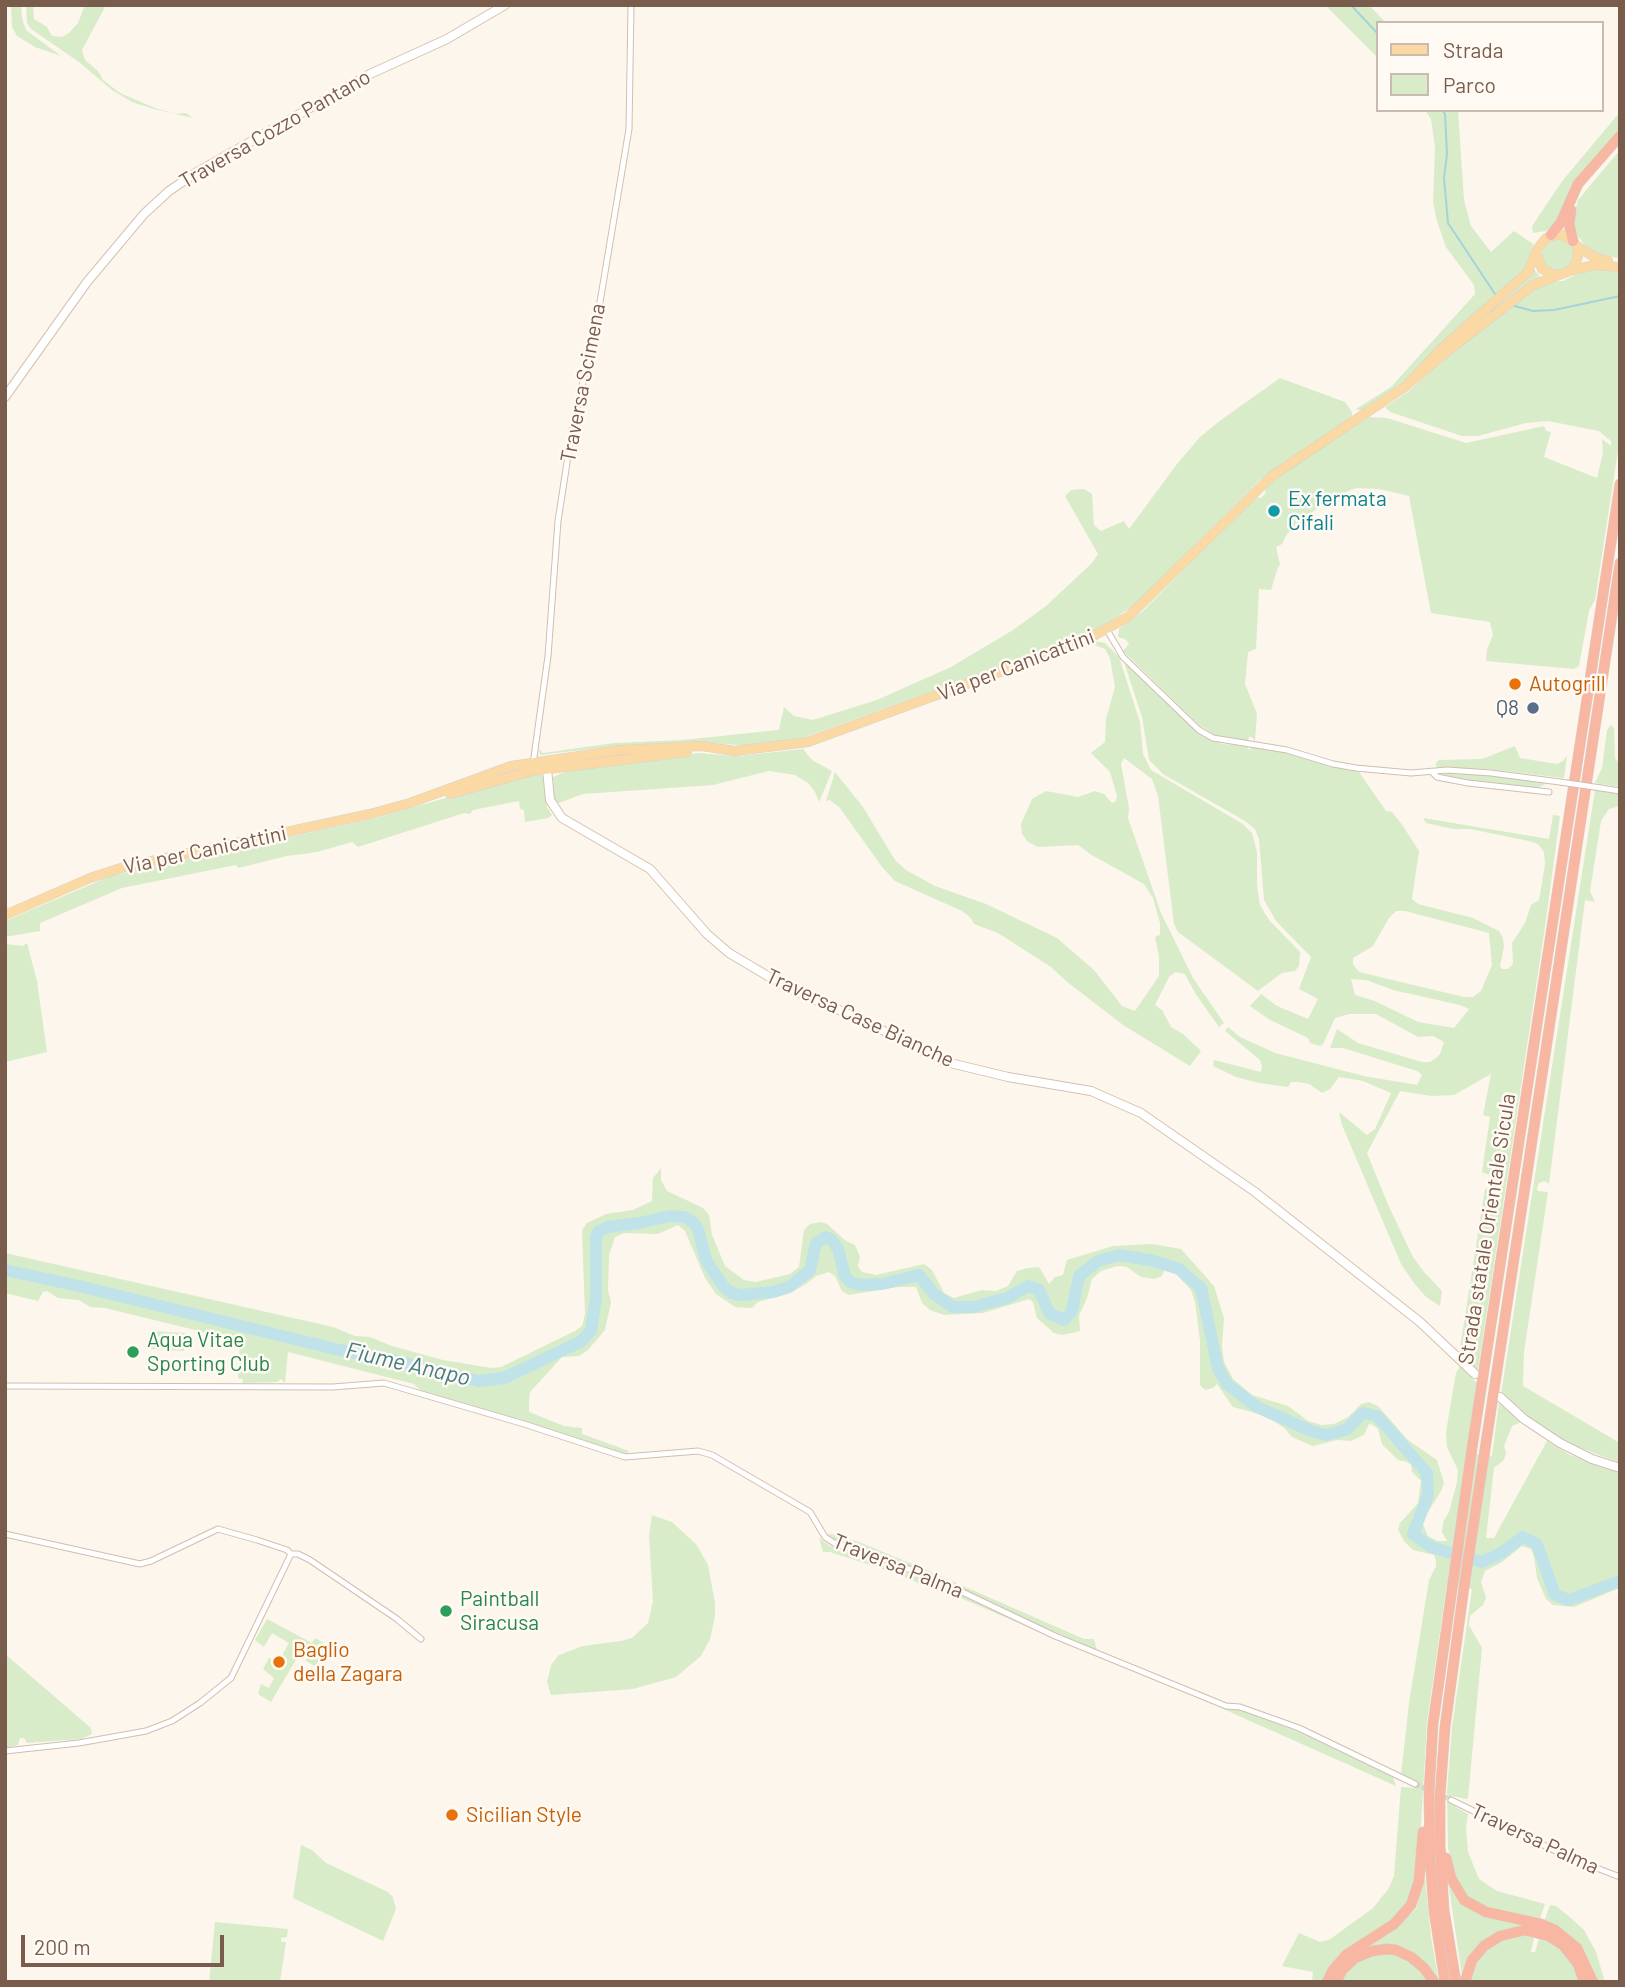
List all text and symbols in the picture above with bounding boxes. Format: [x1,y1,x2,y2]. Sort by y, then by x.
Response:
legend [1376,21,1604,112]
text: Strada [1443,37,1503,62]
street label: Traversa Cozzo Pantano [175,64,375,194]
text: Parco [1443,72,1496,97]
street label: Traversa Scimena [555,301,611,465]
place label: Ex fermata Cifali [1288,486,1387,536]
marker: Ex fermata Cifali [1266,503,1282,519]
street label: Via per Canicattini [934,623,1098,707]
place label: Autogrill [1529,671,1606,697]
marker: Autogrill [1507,676,1523,692]
place label: Q8 [1496,695,1519,721]
marker: Q8 [1525,700,1541,716]
street label: Via per Canicattini [121,820,289,880]
street label: Traversa Case Bianche [762,963,958,1073]
street label: Strada statale Orientale Sicula [1453,1092,1521,1366]
place label: Aqua Vitae Sporting Club [147,1327,270,1377]
water label: Fiume Anapo [343,1336,473,1392]
marker: Aqua Vitae Sporting Club [125,1344,141,1360]
street label: Traversa Palma [829,1528,967,1604]
place label: Paintball Siracusa [460,1586,539,1636]
marker: Paintball Siracusa [438,1603,454,1619]
place label: Baglio della Zagara [293,1637,403,1687]
marker: Baglio della Zagara [271,1654,287,1670]
street label: Traversa Palma [1467,1798,1603,1880]
place label: Sicilian Style [466,1802,582,1828]
marker: Sicilian Style [444,1807,460,1823]
scale bar [24,1920,228,1964]
text: 200 m [34,1934,91,1959]

